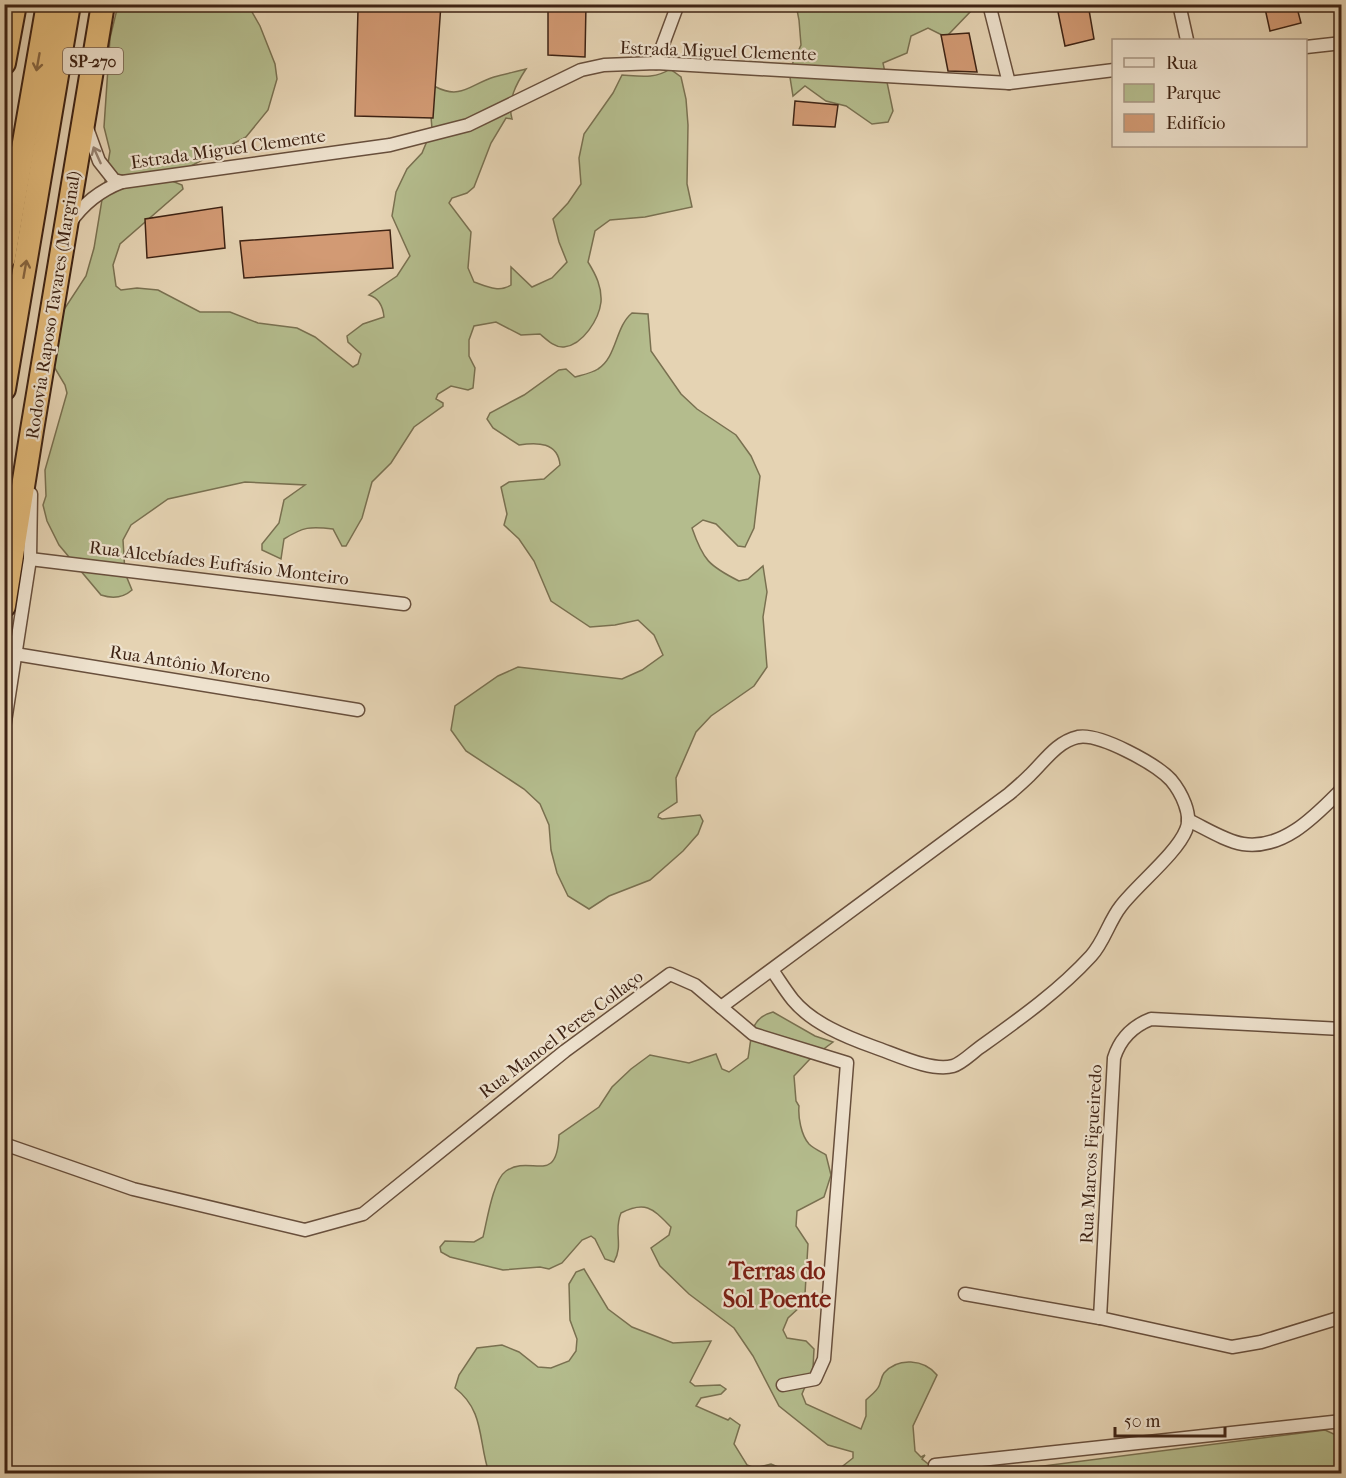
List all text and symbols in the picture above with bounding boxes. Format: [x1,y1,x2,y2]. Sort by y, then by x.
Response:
street label: Estrada Miguel Clemente [619,38,817,65]
legend [1112,39,1307,147]
road number: SP-270 [63,48,123,74]
one-way arrow [33,52,44,71]
text: Rua [1166,53,1198,74]
text: Parque [1166,83,1221,104]
text: Edifício [1166,113,1225,134]
street label: Estrada Miguel Clemente [129,125,327,174]
one-way arrow [91,146,102,164]
street label: Rodovia Raposo Tavares (Marginal) [22,169,85,441]
one-way arrow [19,260,30,280]
street label: Rua Alcebíades Eufrásio Monteiro [88,537,350,590]
street label: Rua Antônio Moreno [108,641,272,688]
street label: Rua Manoel Peres Collaço [475,966,647,1103]
street label: Rua Marcos Figueiredo [1076,1064,1107,1244]
district label: Terras do Sol Poente [723,1257,831,1313]
scale bar [1115,1400,1224,1438]
text: 50 m [1124,1411,1161,1432]

